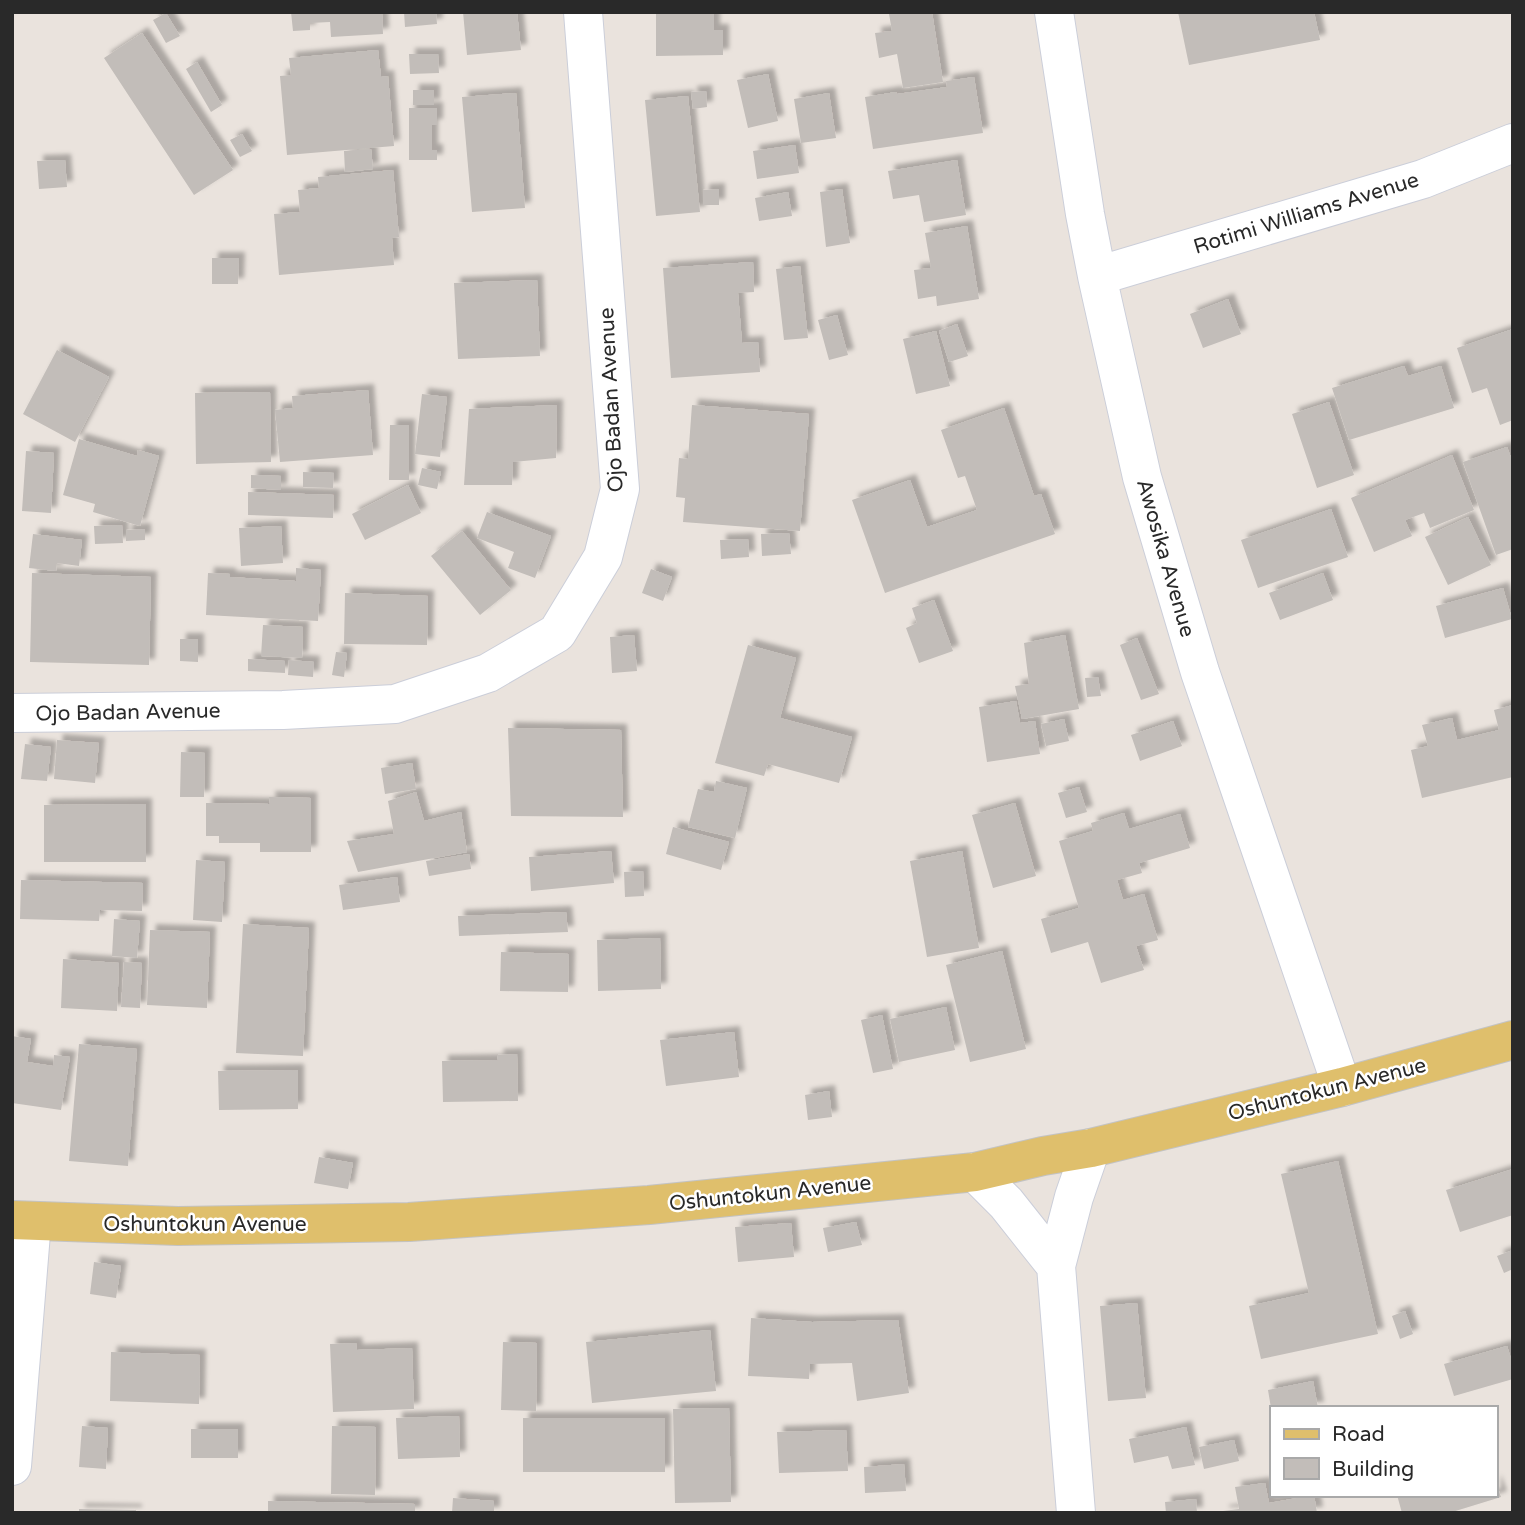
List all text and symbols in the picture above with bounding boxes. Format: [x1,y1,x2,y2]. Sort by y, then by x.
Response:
street label: Rotimi Williams Avenue [1190,167,1422,260]
street label: Ojo Badan Avenue [594,307,629,493]
street label: Awosika Avenue [1131,476,1200,640]
street label: Ojo Badan Avenue [35,698,221,727]
street label: Oshuntokun Avenue [1225,1053,1429,1126]
street label: Oshuntokun Avenue [668,1170,873,1217]
street label: Oshuntokun Avenue [103,1212,307,1237]
legend [1270,1406,1497,1497]
text: Road [1332,1422,1385,1447]
text: Building [1332,1457,1414,1482]

